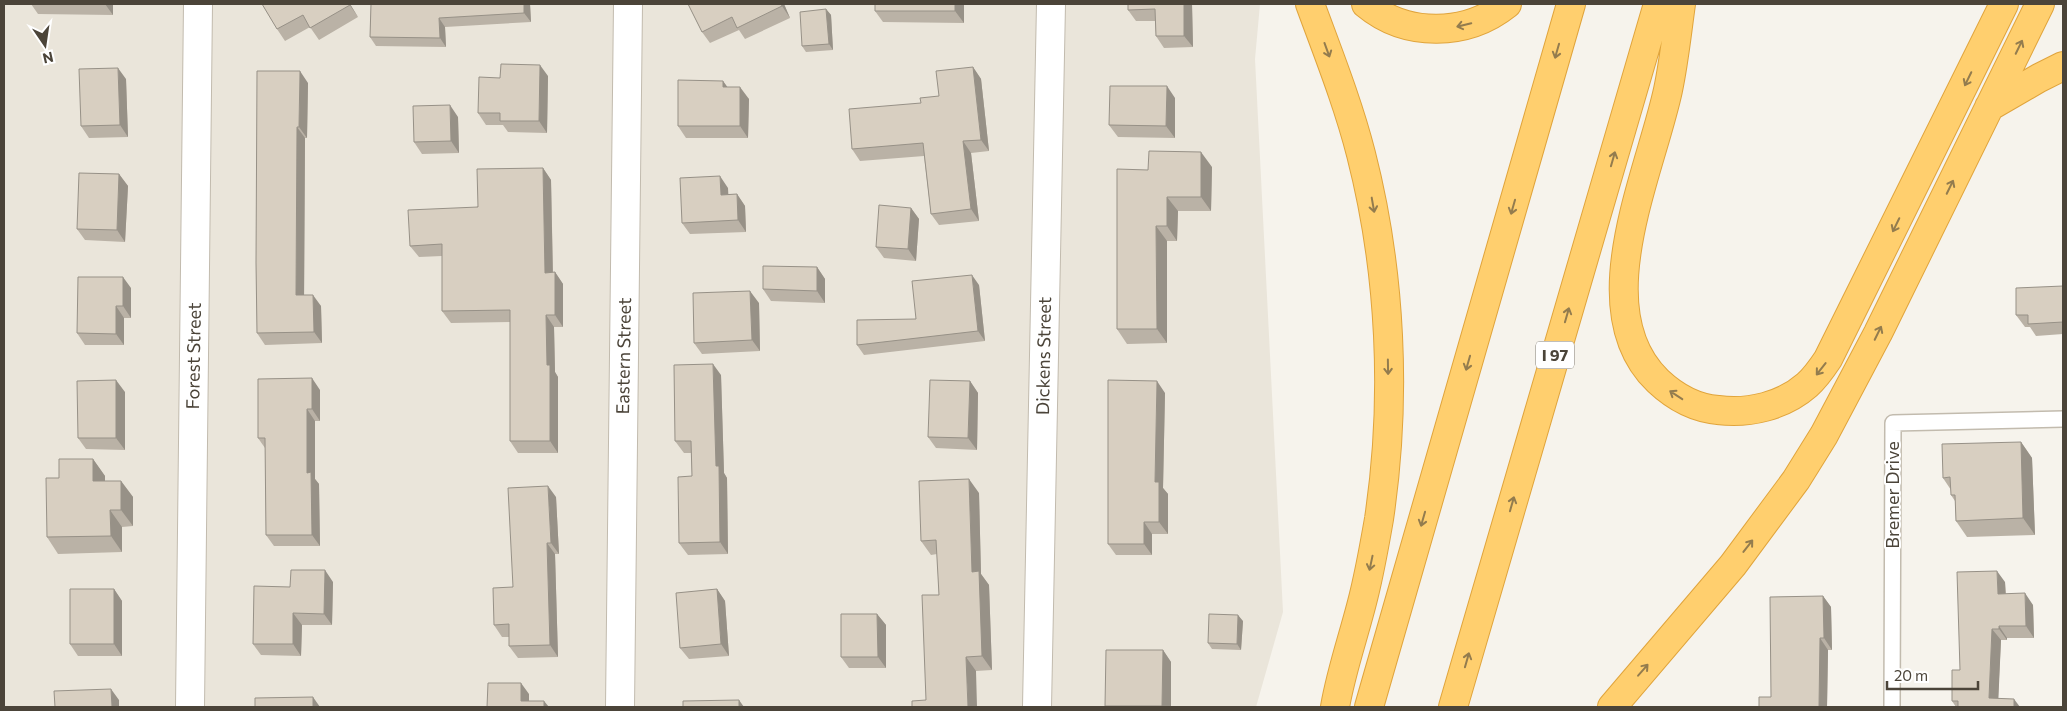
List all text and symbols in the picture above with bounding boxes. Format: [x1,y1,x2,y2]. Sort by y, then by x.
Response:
north arrow [20,20,70,70]
one-way arrow [1457,21,1473,31]
one-way arrow [2014,40,2024,55]
one-way arrow [1323,41,1332,57]
one-way arrow [1552,42,1562,58]
text: N [41,49,55,68]
one-way arrow [1963,71,1972,86]
one-way arrow [1608,151,1618,167]
one-way arrow [1945,180,1955,195]
one-way arrow [1368,197,1378,213]
one-way arrow [1507,198,1517,214]
one-way arrow [1891,217,1900,232]
street label: Eastern Street [611,297,635,415]
street label: Dickens Street [1031,297,1055,415]
street label: Forest Street [181,302,205,410]
one-way arrow [1563,307,1573,323]
one-way arrow [1874,326,1883,341]
road number: I 97 [1536,342,1574,368]
one-way arrow [1462,355,1472,371]
one-way arrow [1383,358,1393,374]
one-way arrow [1816,362,1826,376]
one-way arrow [1669,390,1683,400]
street label: Bremer Drive [1881,441,1903,549]
one-way arrow [1507,497,1517,513]
one-way arrow [1417,511,1427,527]
one-way arrow [1743,539,1753,553]
one-way arrow [1366,555,1375,571]
one-way arrow [1462,653,1472,669]
scale bar [1887,658,1978,690]
one-way arrow [1638,664,1649,677]
text: 20 m [1894,666,1928,684]

